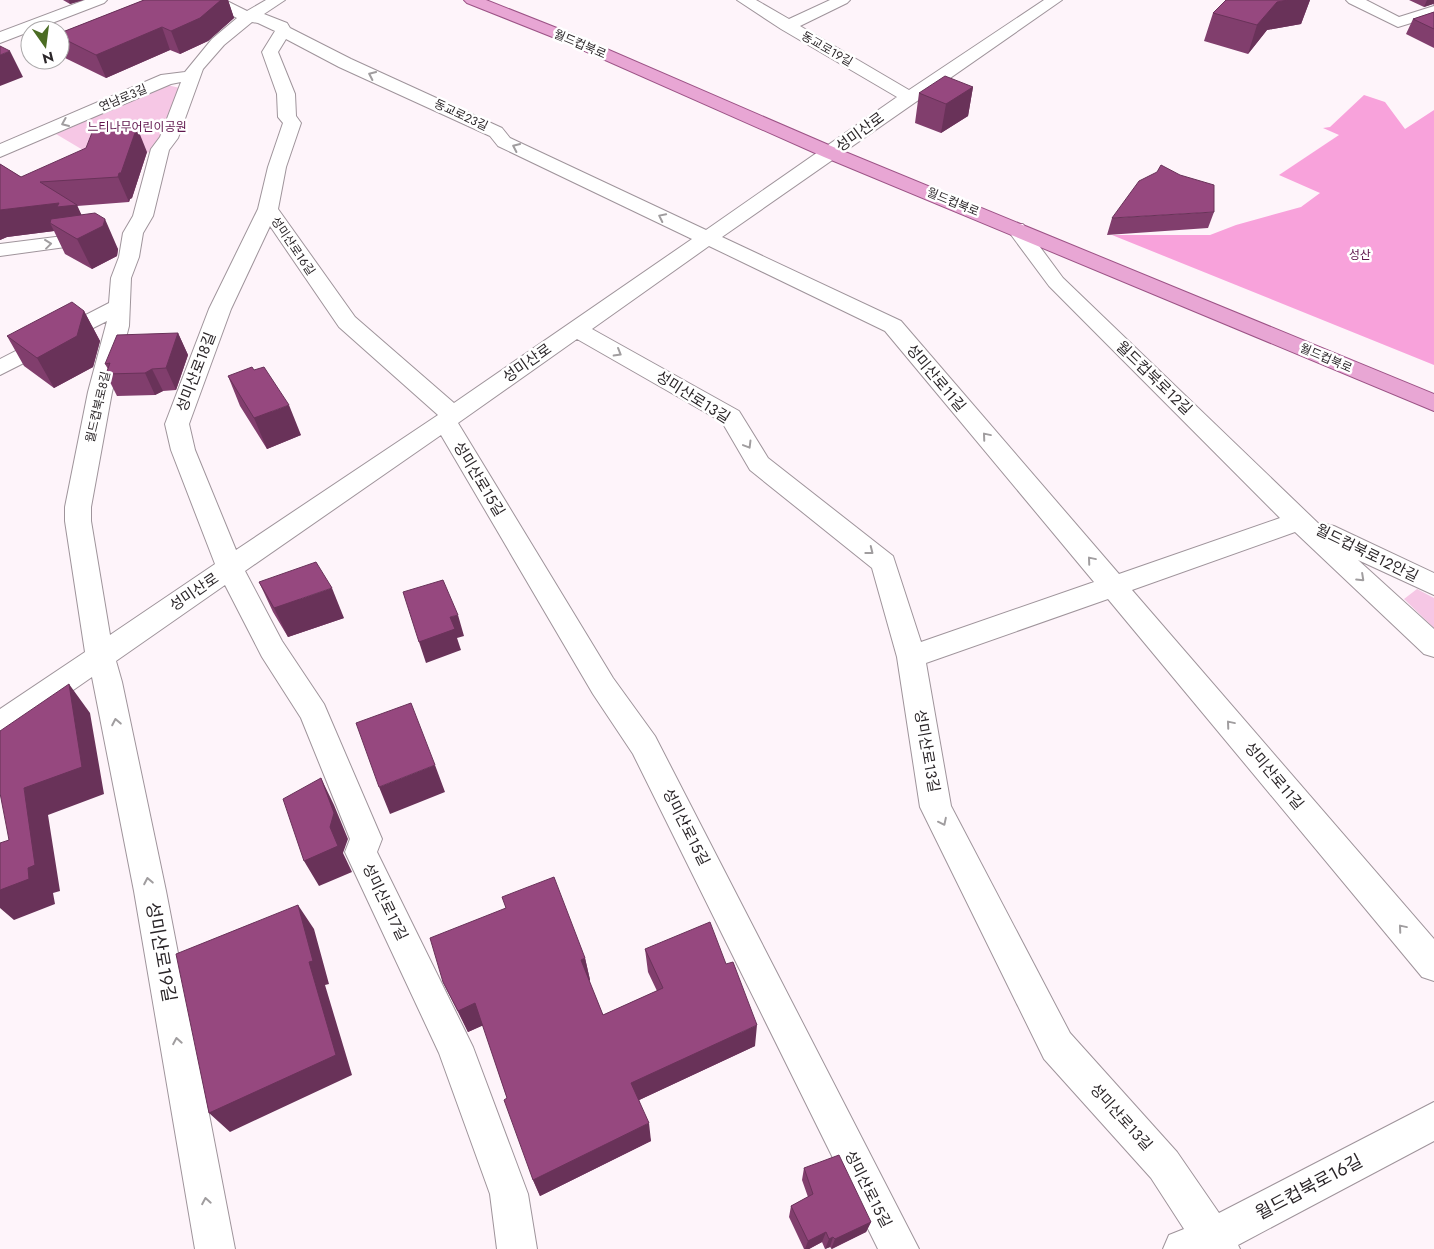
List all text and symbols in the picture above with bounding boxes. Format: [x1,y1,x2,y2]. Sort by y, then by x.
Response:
north arrow [20,20,70,70]
street label: 월드컵북로 [551,25,609,63]
street label: 동교로19길 [798,27,856,71]
text: N [40,47,56,69]
one-way arrow [368,70,377,81]
street label: 연남로3길 [96,80,150,116]
street label: 동교로23길 [431,95,491,135]
street label: 성미산로 [831,107,889,157]
one-way arrow [61,117,70,127]
park label: 느티나무어린이공원 [87,118,187,136]
one-way arrow [512,143,521,154]
street label: 월드컵북로 [924,183,982,221]
street label: 성미산로16길 [267,213,319,279]
one-way arrow [659,213,668,223]
one-way arrow [45,239,53,250]
park label: 성산 [1349,246,1371,264]
street label: 성미산로18길 [171,329,221,415]
street label: 월드컵북로12길 [1111,336,1197,420]
street label: 성미산로 [498,338,556,388]
street label: 성미산로11길 [901,339,971,417]
street label: 월드컵북로 [1297,339,1355,377]
one-way arrow [613,346,622,356]
street label: 성미산로13길 [652,365,734,429]
street label: 월드컵북로8길 [81,370,115,444]
one-way arrow [982,432,991,441]
street label: 성미산로15길 [448,437,510,521]
one-way arrow [741,440,751,449]
street label: 월드컵북로12안길 [1312,519,1422,587]
one-way arrow [864,545,873,553]
one-way arrow [1087,556,1096,565]
street label: 성미산로 [165,567,223,617]
one-way arrow [1355,572,1364,581]
street label: 성미산로13길 [909,708,945,794]
one-way arrow [112,717,122,726]
one-way arrow [1226,720,1235,729]
street label: 성미산로11길 [1239,737,1309,815]
street label: 성미산로15길 [657,784,715,870]
one-way arrow [937,816,947,825]
street label: 성미산로17길 [357,860,413,944]
one-way arrow [144,877,154,886]
street label: 성미산로19길 [139,900,183,1004]
one-way arrow [1400,925,1408,934]
one-way arrow [173,1037,183,1045]
street label: 성미산로13길 [1085,1078,1157,1156]
street label: 성미산로15길 [839,1146,897,1232]
street label: 월드컵북로16길 [1251,1148,1367,1226]
one-way arrow [202,1197,212,1205]

